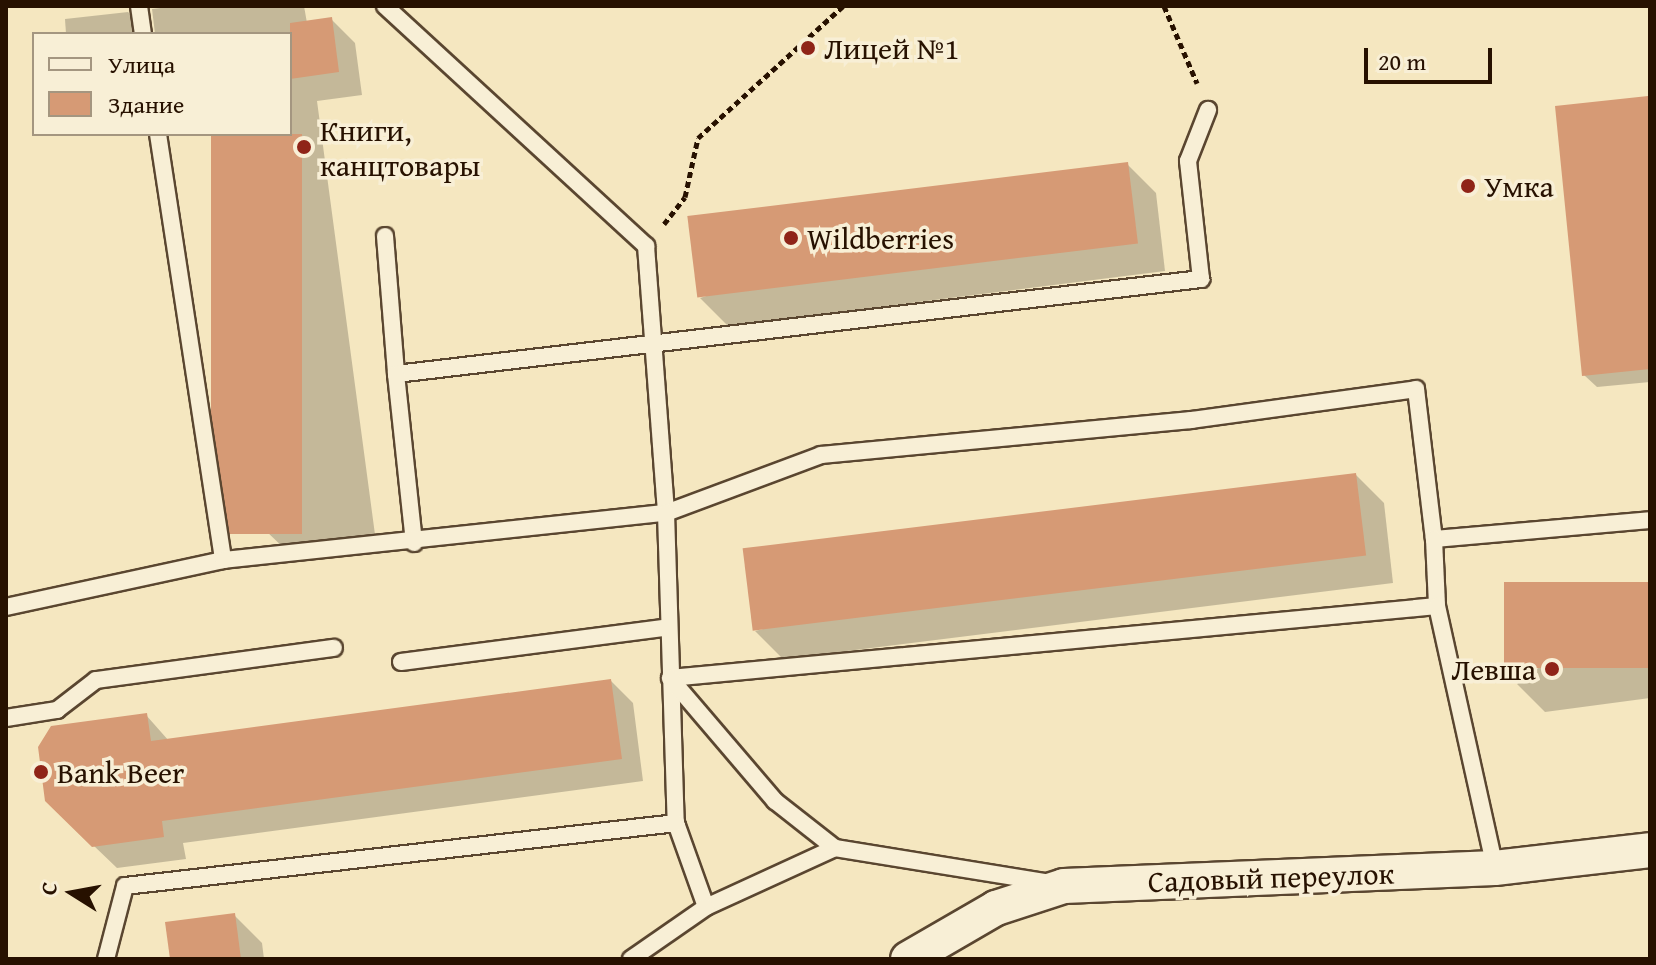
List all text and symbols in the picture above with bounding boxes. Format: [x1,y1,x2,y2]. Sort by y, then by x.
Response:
place label: Лицей №1 [824,30,959,66]
legend [32,32,292,136]
scale bar [1368,32,1496,82]
marker: Лицей №1 [799,39,817,57]
text: 20 m [1378,44,1426,79]
text: Улица [108,47,175,82]
text: Здание [108,87,184,122]
place label: Книги, канцтовары [320,112,480,182]
marker: Книги, канцтовары [295,138,313,156]
place label: Умка [1484,168,1554,204]
marker: Умка [1459,177,1477,195]
place label: Wildberries [807,220,954,256]
marker: Wildberries [782,229,800,247]
place label: Левша [1451,651,1536,687]
marker: Левша [1543,660,1561,678]
place label: Bank Beer [57,754,184,790]
marker: Bank Beer [32,763,50,781]
north arrow [32,853,112,933]
street label: Садовый переулок [1147,855,1395,899]
text: С [32,879,65,898]

